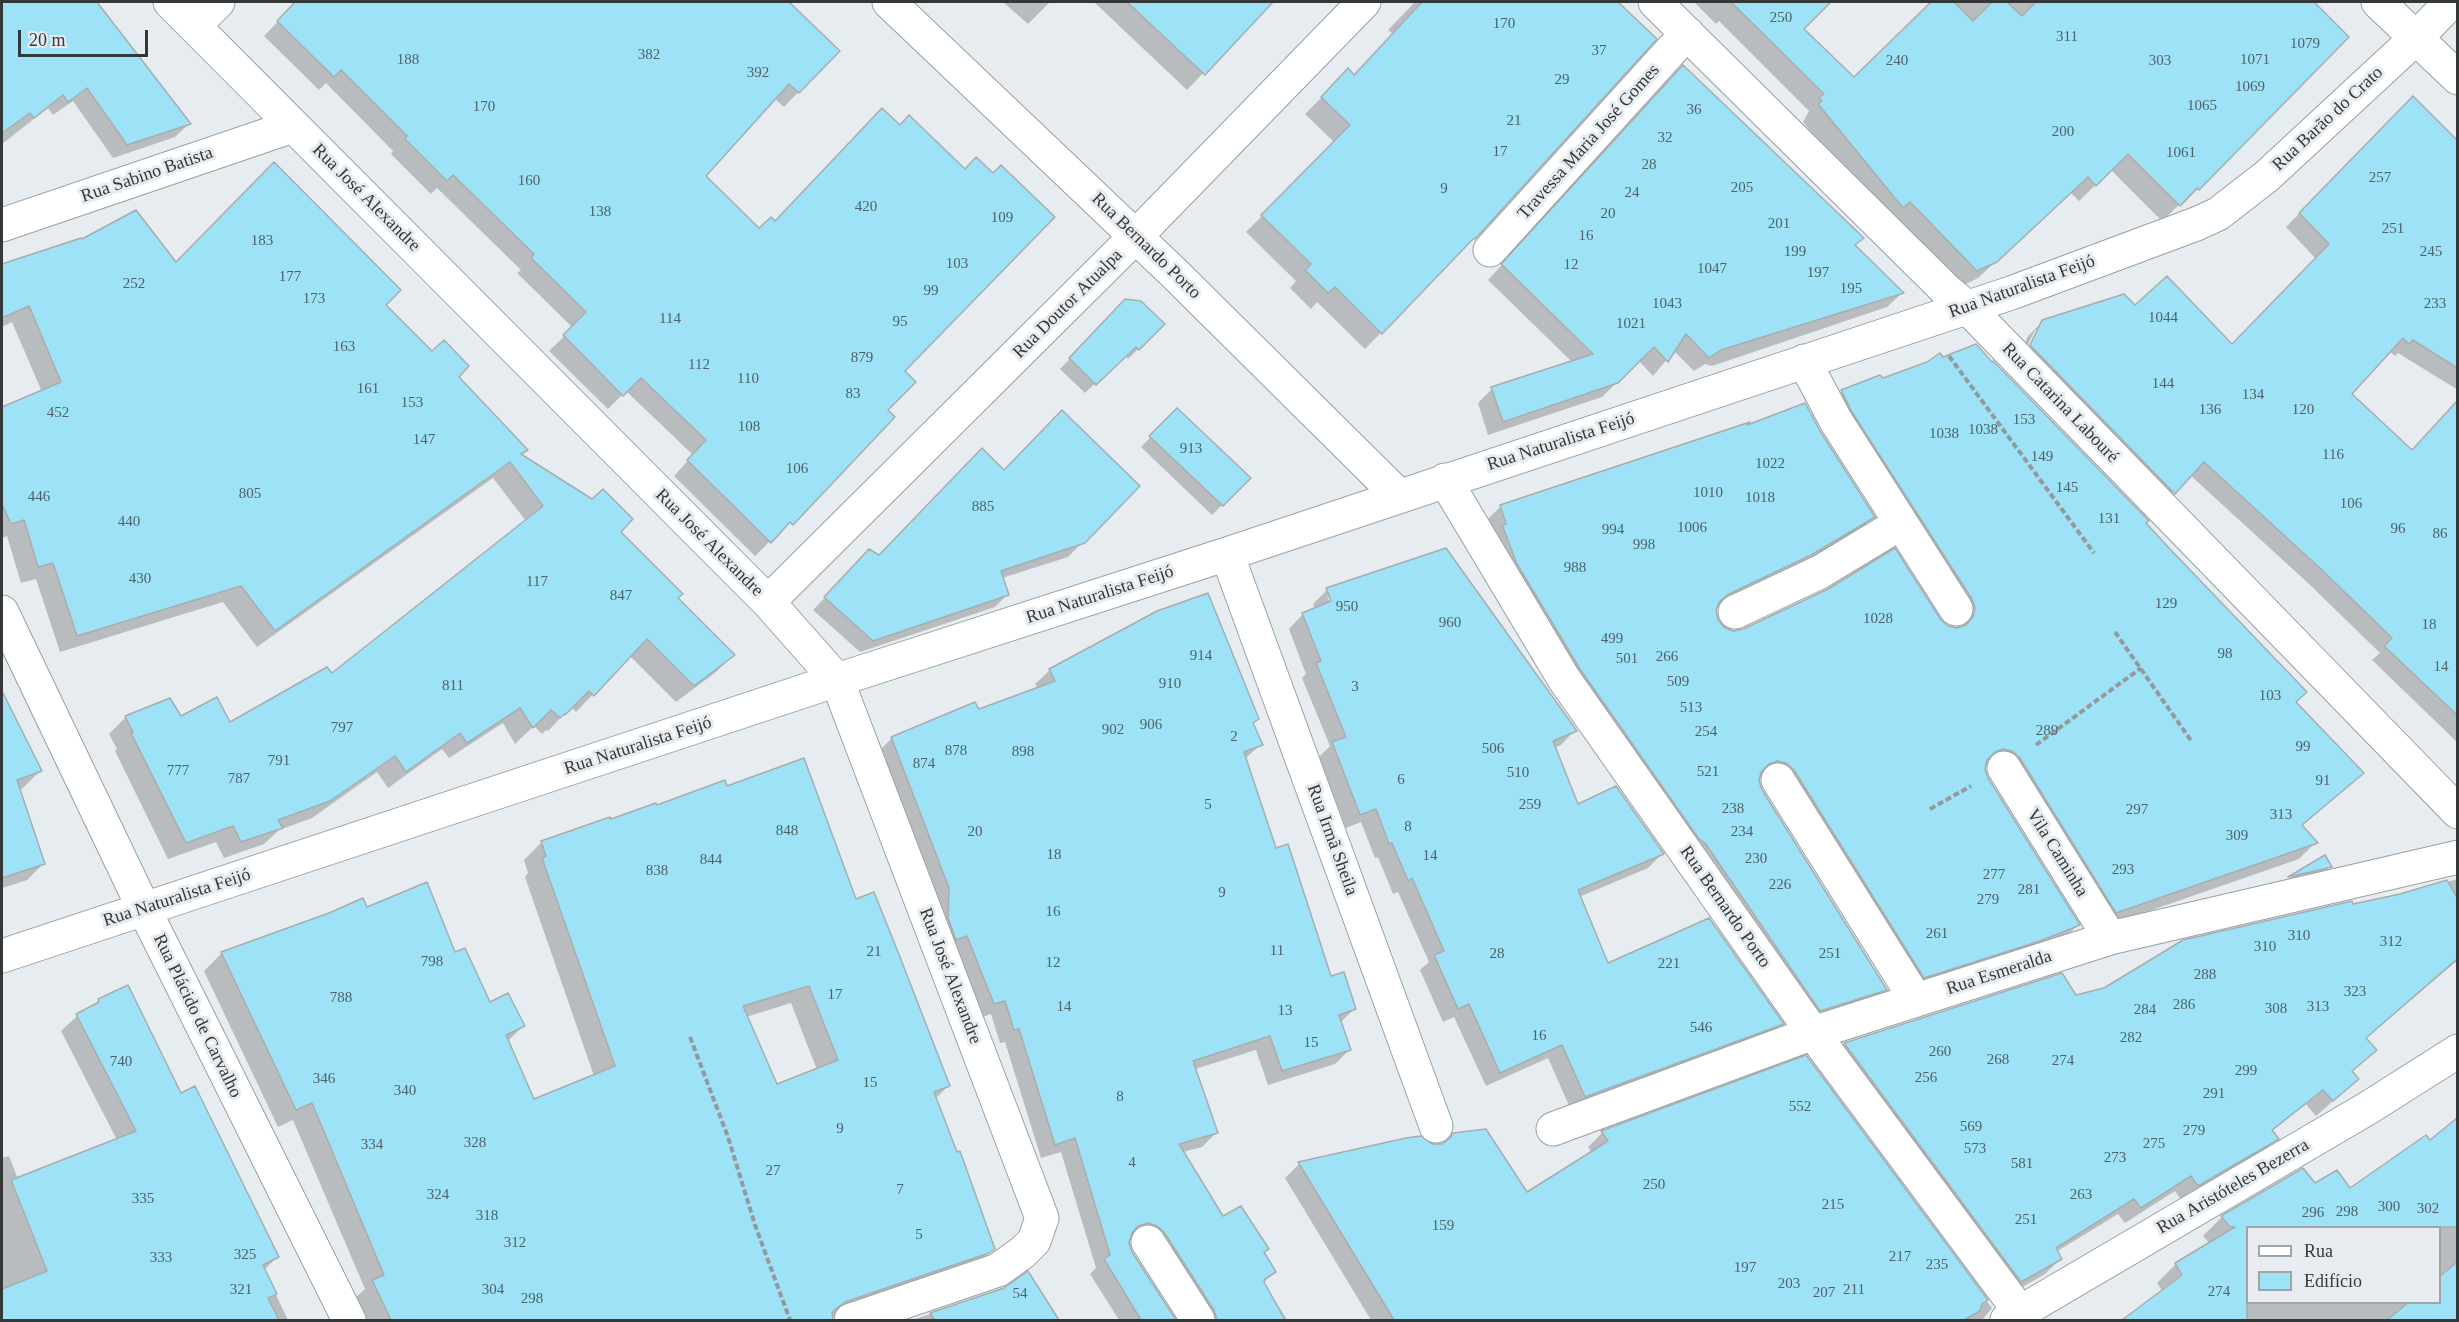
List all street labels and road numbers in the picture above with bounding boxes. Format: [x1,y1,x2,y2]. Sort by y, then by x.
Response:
street label: Travessa Maria José Gomes [1513,60,1665,224]
street label: Rua Barão do Crato [2268,62,2388,176]
street label: Rua José Alexandre [307,139,425,257]
street label: Rua Sabino Batista [78,142,216,208]
street label: Rua Bernardo Porto [1087,188,1205,304]
street label: Rua Doutor Atualpa [1009,245,1127,363]
street label: Rua Naturalista Feijó [1946,251,2098,323]
street label: Rua Catarina Labouré [1997,338,2123,468]
street label: Rua Naturalista Feijó [1484,408,1638,476]
street label: Rua José Alexandre [650,484,768,602]
street label: Rua Naturalista Feijó [1023,561,1177,629]
street label: Rua Naturalista Feijó [561,712,715,780]
street label: Rua Irmã Sheila [1302,781,1362,899]
street label: Vila Caminha [2022,805,2092,901]
street label: Rua Bernardo Porto [1675,842,1775,972]
street label: Rua Naturalista Feijó [100,864,254,932]
street label: Rua José Alexandre [914,905,986,1047]
street label: Rua Plácido de Carvalho [148,931,246,1101]
street label: Rua Esmeralda [1944,946,2054,1000]
street label: Rua Aristóteles Bezerra [2153,1135,2313,1239]

